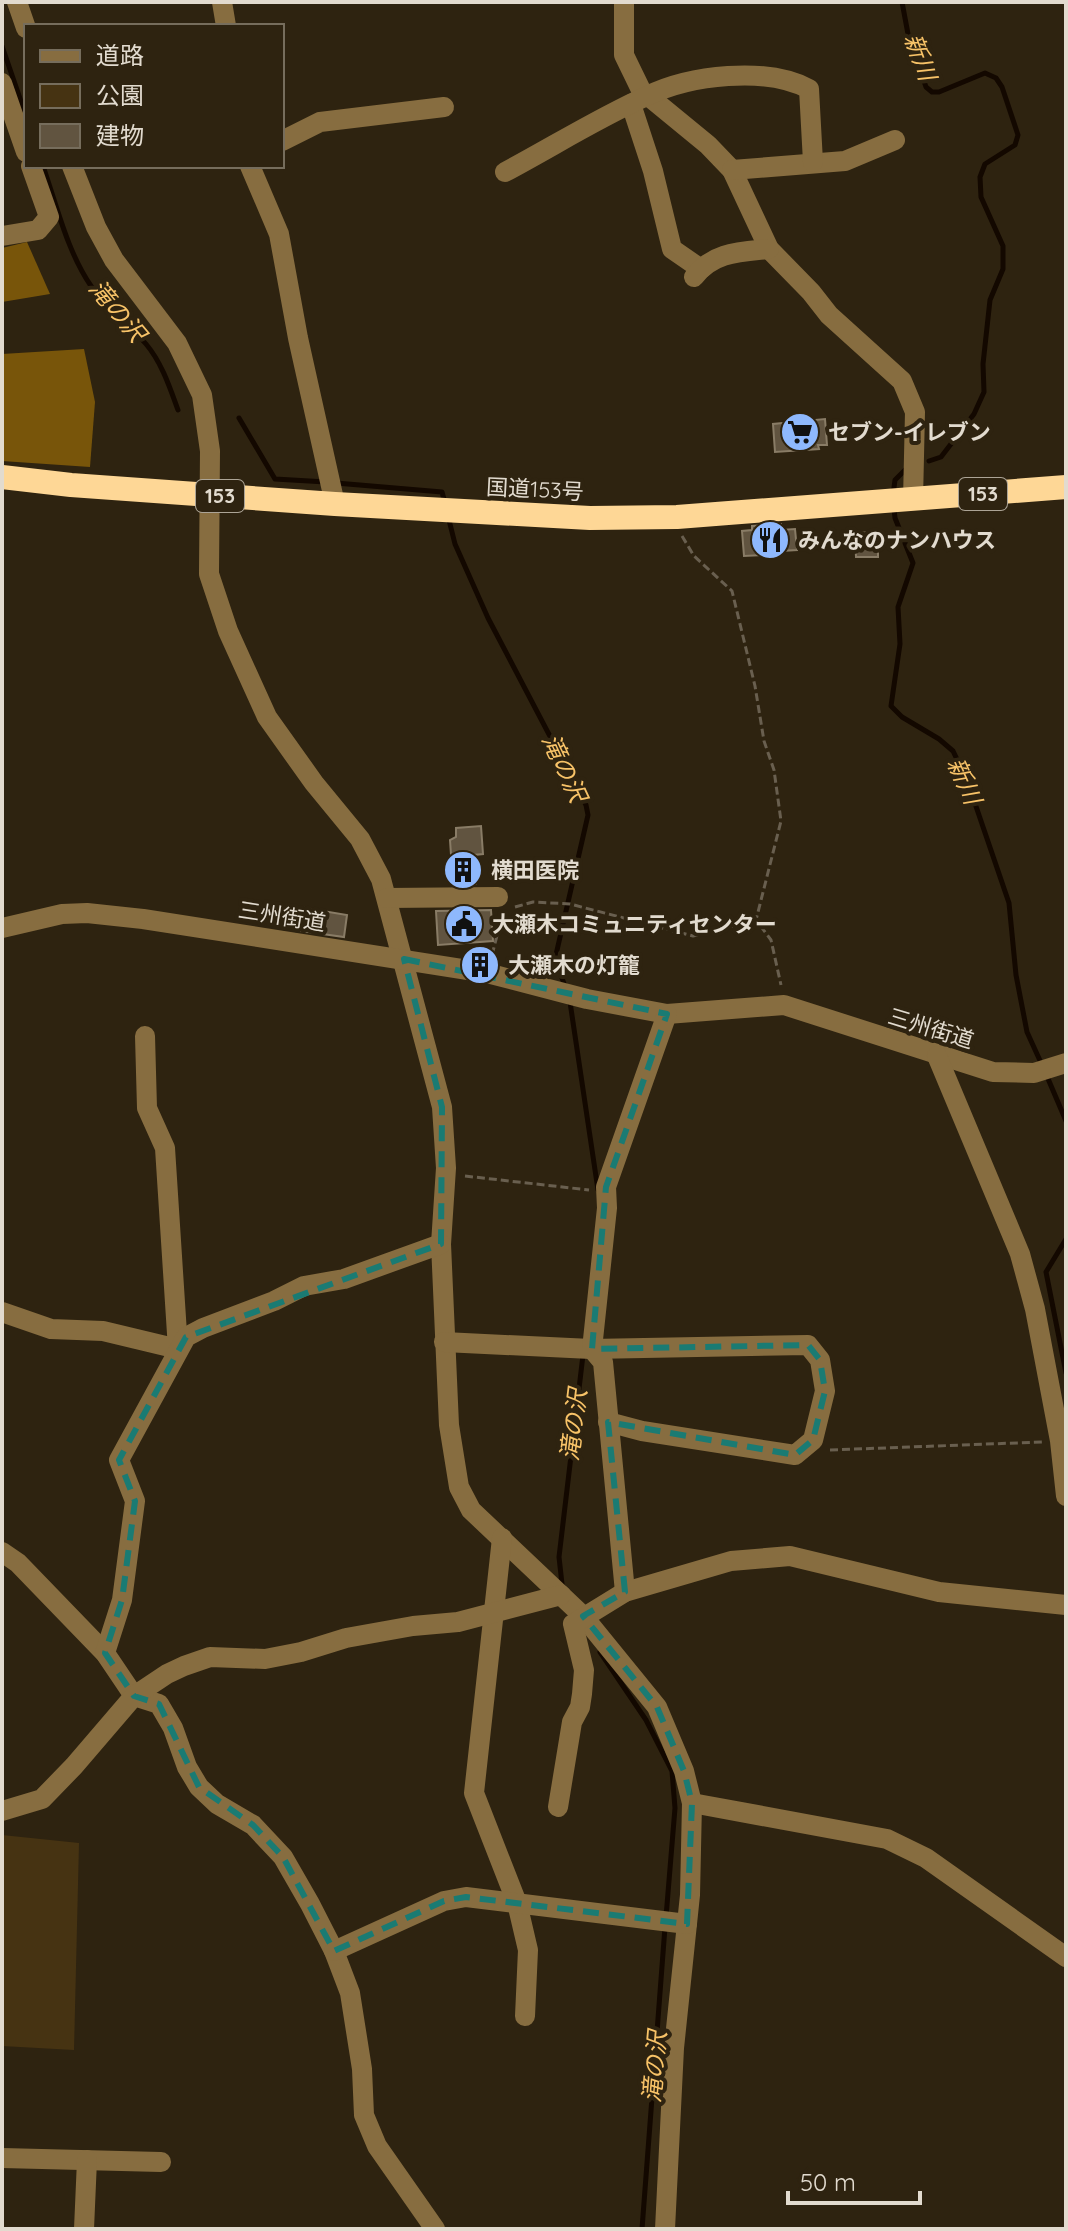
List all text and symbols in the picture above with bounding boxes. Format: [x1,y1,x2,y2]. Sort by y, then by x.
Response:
legend [24,24,284,168]
water label: 新川 [899,29,944,87]
text: 道路 [96,40,144,70]
text: 公園 [96,80,144,110]
text: 建物 [96,120,144,150]
water label: 滝の沢 [83,273,154,350]
supermarket icon: セブン-イレブン [779,411,821,453]
place label: セブン-イレブン [828,418,991,446]
street label: 国道153号 [485,472,585,506]
road number: 153 [959,478,1007,510]
road number: 153 [196,480,244,512]
restaurant icon: みんなのナンハウス [749,519,791,561]
place label: みんなのナンハウス [798,526,996,554]
water label: 滝の沢 [536,729,595,809]
water label: 新川 [941,753,990,811]
building icon: 横田医院 [442,849,484,891]
place label: 横田医院 [491,856,579,884]
street label: 三州街道 [236,895,328,937]
public building icon: 大瀬木コミュニティセンター [443,903,485,945]
place label: 大瀬木コミュニティセンター [492,910,777,938]
building icon: 大瀬木の灯籠 [459,944,501,986]
place label: 大瀬木の灯籠 [508,951,640,979]
street label: 三州街道 [885,1002,977,1054]
water label: 滝の沢 [554,1384,593,1462]
water label: 滝の沢 [636,2027,672,2104]
scale bar [788,2155,920,2205]
text: 50 m [800,2167,856,2197]

